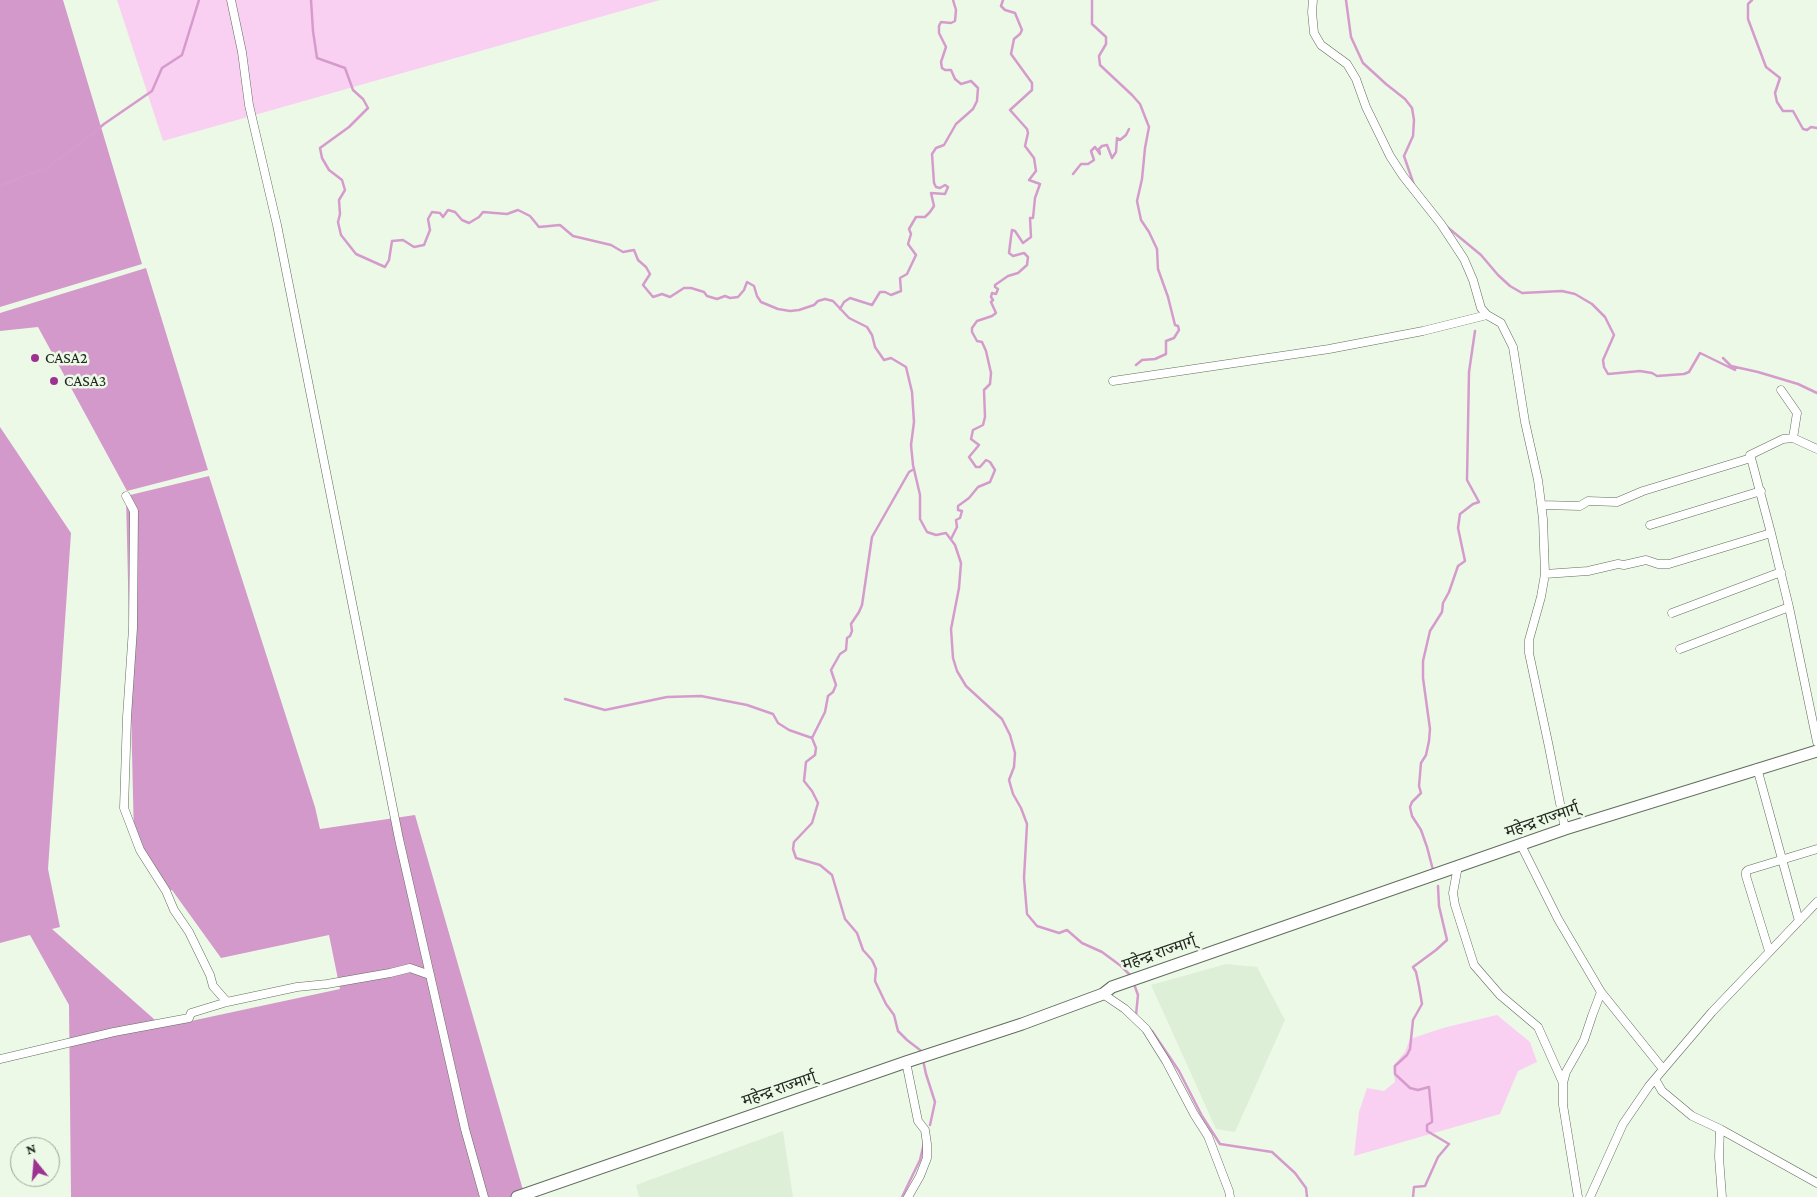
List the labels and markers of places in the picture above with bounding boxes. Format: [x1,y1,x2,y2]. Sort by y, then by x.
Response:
place label: CASA2 [45,348,88,368]
marker: CASA2 [29,352,41,364]
place label: CASA3 [64,371,106,391]
marker: CASA3 [48,375,60,387]

